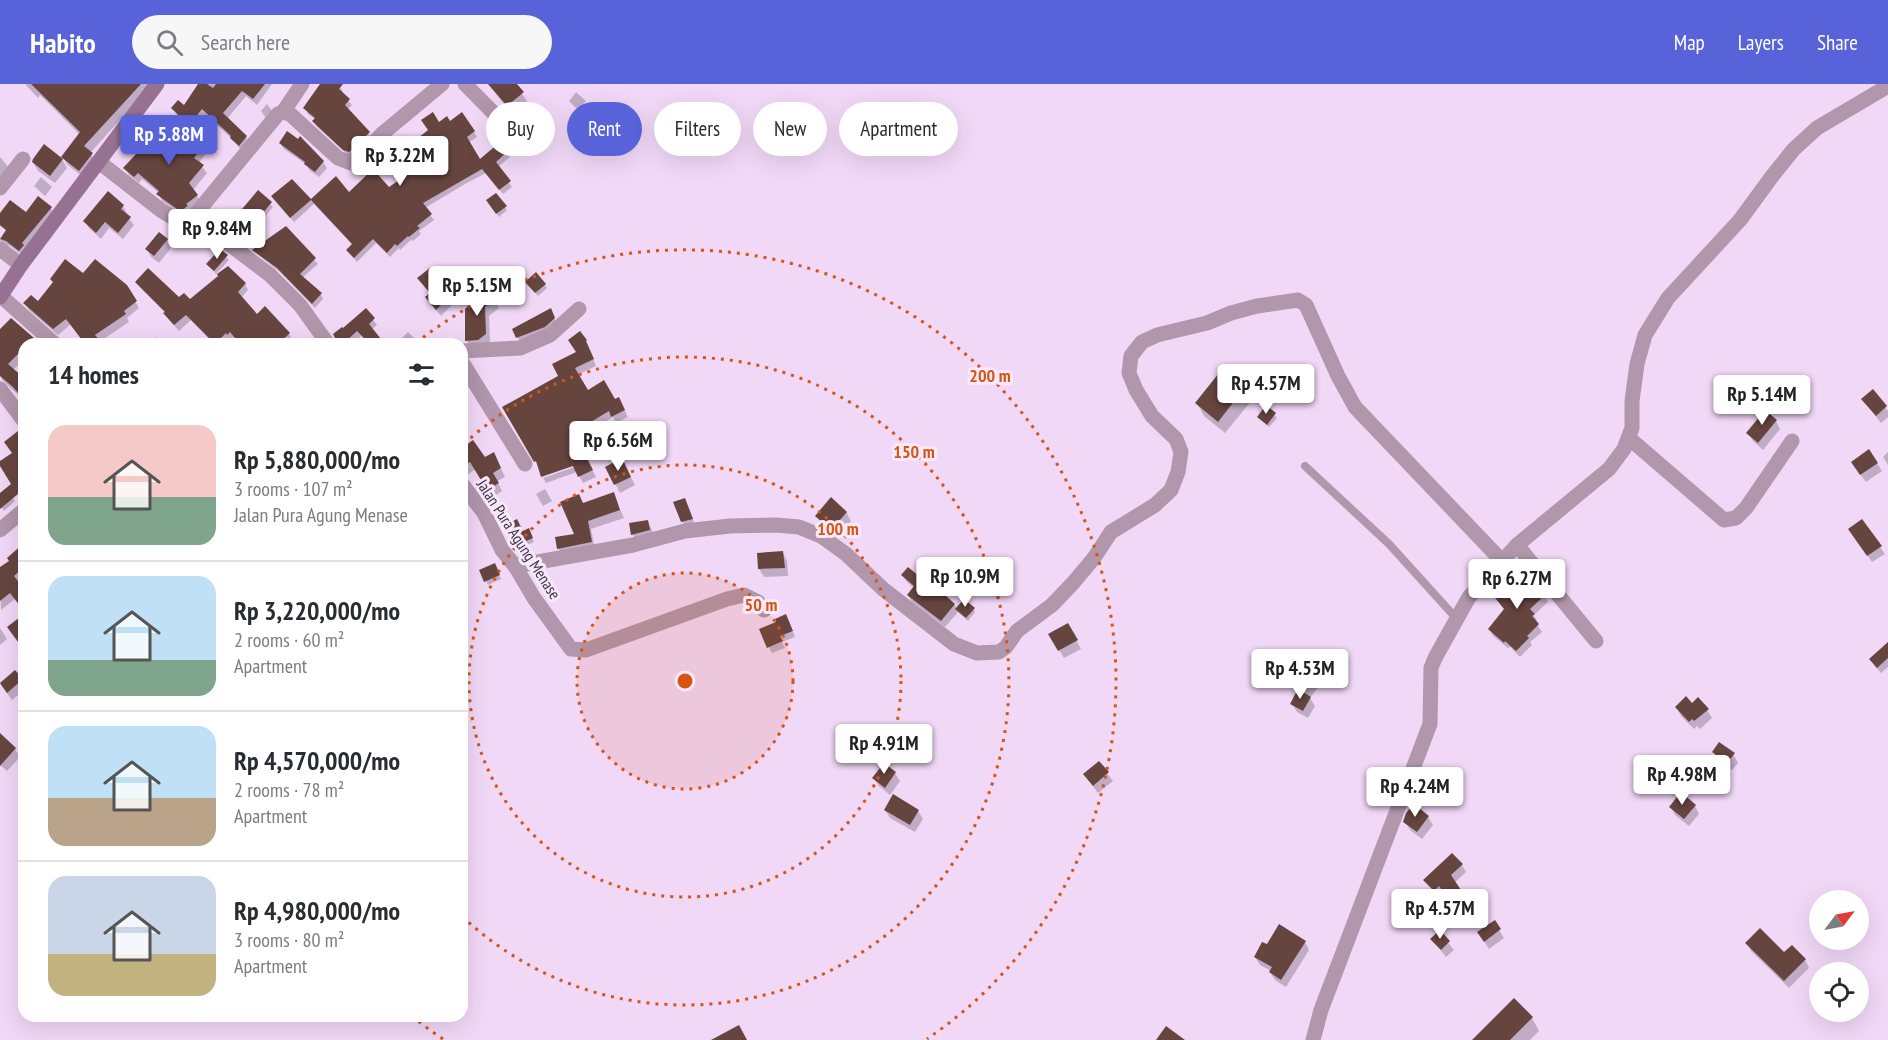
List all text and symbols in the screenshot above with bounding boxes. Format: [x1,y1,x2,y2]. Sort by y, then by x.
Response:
search box [132,15,552,69]
text: Habito [30,24,96,61]
icon: search [153,26,186,59]
text: Search here [201,28,290,56]
text: Map [1674,29,1705,56]
text: Layers [1738,29,1784,56]
text: Share [1817,29,1858,56]
chip: Buy [486,102,555,156]
chip: Rent [567,102,642,156]
chip: Filters [654,102,741,156]
chip: New [753,102,827,156]
chip: Apartment [839,102,958,156]
pin: Rp 5.88M [107,115,231,166]
text: Rp 5.88M [134,121,204,147]
pin: Rp 3.22M [338,136,462,187]
text: Rp 3.22M [365,142,435,168]
pin: Rp 9.84M [155,209,279,260]
text: Rp 9.84M [182,215,252,241]
pin: Rp 5.15M [415,266,539,317]
text: Rp 5.15M [442,272,512,298]
text: 14 homes [48,358,139,391]
icon: filters [405,358,438,391]
text: 200 m [969,364,1011,387]
pin: Rp 4.57M [1204,364,1328,415]
text: Rp 4.57M [1231,370,1301,396]
pin: Rp 5.14M [1700,375,1824,426]
text: Rp 5.14M [1727,381,1797,407]
pin: Rp 6.56M [556,421,680,472]
text: Rp 6.56M [583,427,653,453]
text: 150 m [893,440,935,463]
text: Rp 5,880,000/mo [234,443,400,476]
icon: home [96,449,168,521]
street label: Jalan Pura Agung Menase [472,474,565,603]
text: 3 rooms · 107 m² [234,476,353,502]
text: Jalan Pura Agung Menase [234,502,408,528]
text: 100 m [817,517,859,540]
pin: Rp 10.9M [903,557,1027,608]
pin: Rp 6.27M [1455,559,1579,610]
text: Rp 10.9M [930,563,1000,589]
text: Rp 6.27M [1482,565,1552,591]
text: 50 m [745,593,777,616]
text: Rp 3,220,000/mo [234,594,400,627]
icon: home [96,600,168,672]
text: 2 rooms · 60 m² [234,627,344,653]
pin: Rp 4.53M [1238,649,1362,700]
text: Apartment [234,653,307,679]
text: Rp 4.53M [1265,655,1335,681]
centre of rings [675,671,695,691]
pin: Rp 4.91M [822,724,946,775]
text: Rp 4.91M [849,730,919,756]
text: Rp 4,570,000/mo [234,744,400,777]
icon: home [96,750,168,822]
pin: Rp 4.98M [1620,755,1744,806]
text: Rp 4.98M [1647,761,1717,787]
pin: Rp 4.24M [1353,767,1477,818]
text: Rp 4.24M [1380,773,1450,799]
text: 2 rooms · 78 m² [234,777,344,803]
text: Apartment [234,803,307,829]
pin: Rp 4.57M [1378,889,1502,940]
north arrow [1809,890,1869,950]
map controls [1809,890,1869,1022]
text: Rp 4,980,000/mo [234,894,400,927]
text: Rp 4.57M [1405,895,1475,921]
icon: home [96,900,168,972]
text: 3 rooms · 80 m² [234,927,344,953]
text: Apartment [234,953,307,979]
button: locate [1809,962,1869,1022]

